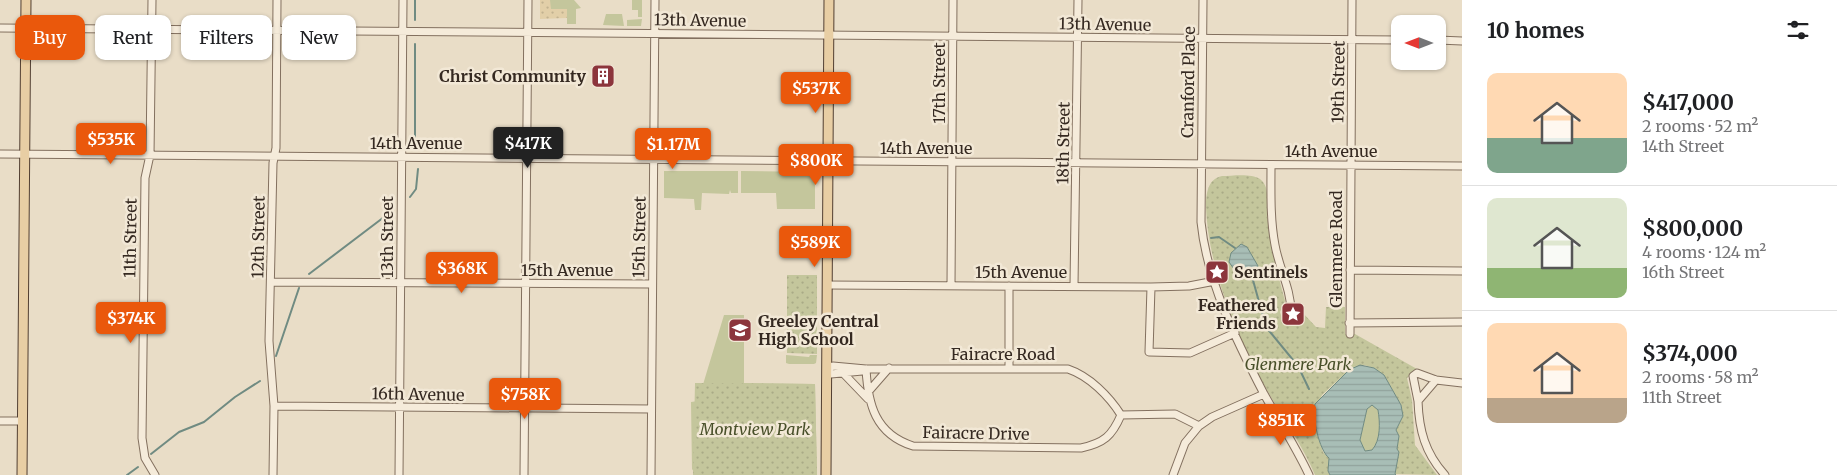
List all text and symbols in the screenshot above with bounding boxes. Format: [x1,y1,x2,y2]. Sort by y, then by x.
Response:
street label: 13th Avenue [654,9,746,31]
street label: 13th Avenue [1059,13,1151,35]
chip: Buy [15,15,85,60]
chip: Rent [95,15,171,60]
chip: Filters [181,15,272,60]
chip: New [282,15,356,60]
north arrow [1391,15,1446,70]
map controls [1391,15,1446,70]
icon: filters [1784,16,1812,44]
text: 10 homes [1487,17,1585,44]
street label: Cranford Place [1177,26,1199,138]
street label: 19th Street [1327,40,1349,123]
street label: 17th Street [929,41,949,124]
building icon: Christ Community [590,63,616,89]
place label: Christ Community [439,66,587,86]
pin: $537K [781,72,851,114]
text: $537K [792,78,840,98]
text: $417,000 [1642,89,1734,116]
icon: home [1527,93,1587,153]
street label: 18th Street [1052,101,1074,184]
text: 2 rooms · 52 m² [1642,116,1758,136]
pin: $535K [76,122,146,165]
pin: $417K [493,126,563,169]
pin: $1.17M [632,128,714,170]
text: $535K [87,129,135,149]
street label: 14th Avenue [370,133,462,153]
text: $417K [504,133,552,153]
text: $1.17M [646,134,700,154]
text: 14th Street [1642,136,1724,156]
street label: 14th Avenue [880,138,972,158]
street label: 14th Avenue [1285,141,1377,161]
pin: $800K [781,144,851,186]
text: $800K [789,150,843,170]
street label: Glenmere Road [1326,190,1346,308]
street label: 12th Street [247,195,269,278]
street label: 13th Street [377,195,397,278]
street label: 15th Street [628,195,650,278]
street label: 11th Street [119,197,141,278]
text: $800,000 [1642,215,1743,242]
icon: home [1527,218,1587,278]
pin: $589K [780,226,850,268]
text: $589K [790,232,840,252]
text: 4 rooms · 124 m² [1642,242,1766,262]
pin: $368K [427,252,497,294]
text: $368K [437,258,487,278]
place icon: Sentinels [1204,259,1230,285]
street label: 15th Avenue [521,260,613,280]
street label: 15th Avenue [975,262,1067,282]
place label: Sentinels [1234,262,1308,282]
text: 16th Street [1642,262,1724,282]
place label: Feathered Friends [1198,295,1276,333]
place icon: Feathered Friends [1280,301,1306,327]
pin: $374K [96,302,166,344]
text: $374K [107,308,155,328]
place label: Greeley Central High School [758,311,879,349]
school or university icon: Greeley Central High School [727,317,753,343]
text: $374,000 [1642,340,1738,367]
icon: home [1527,343,1587,403]
street label: Fairacre Road [951,344,1056,364]
park label: Glenmere Park [1245,354,1351,374]
text: 2 rooms · 58 m² [1642,367,1759,387]
pin: $758K [490,378,560,420]
street label: 16th Avenue [371,383,465,405]
text: $758K [500,384,550,404]
text: 11th Street [1642,387,1722,407]
pin: $851K [1246,404,1316,446]
text: $851K [1257,410,1305,430]
park label: Montview Park [699,419,811,439]
street label: Fairacre Drive [922,422,1030,444]

